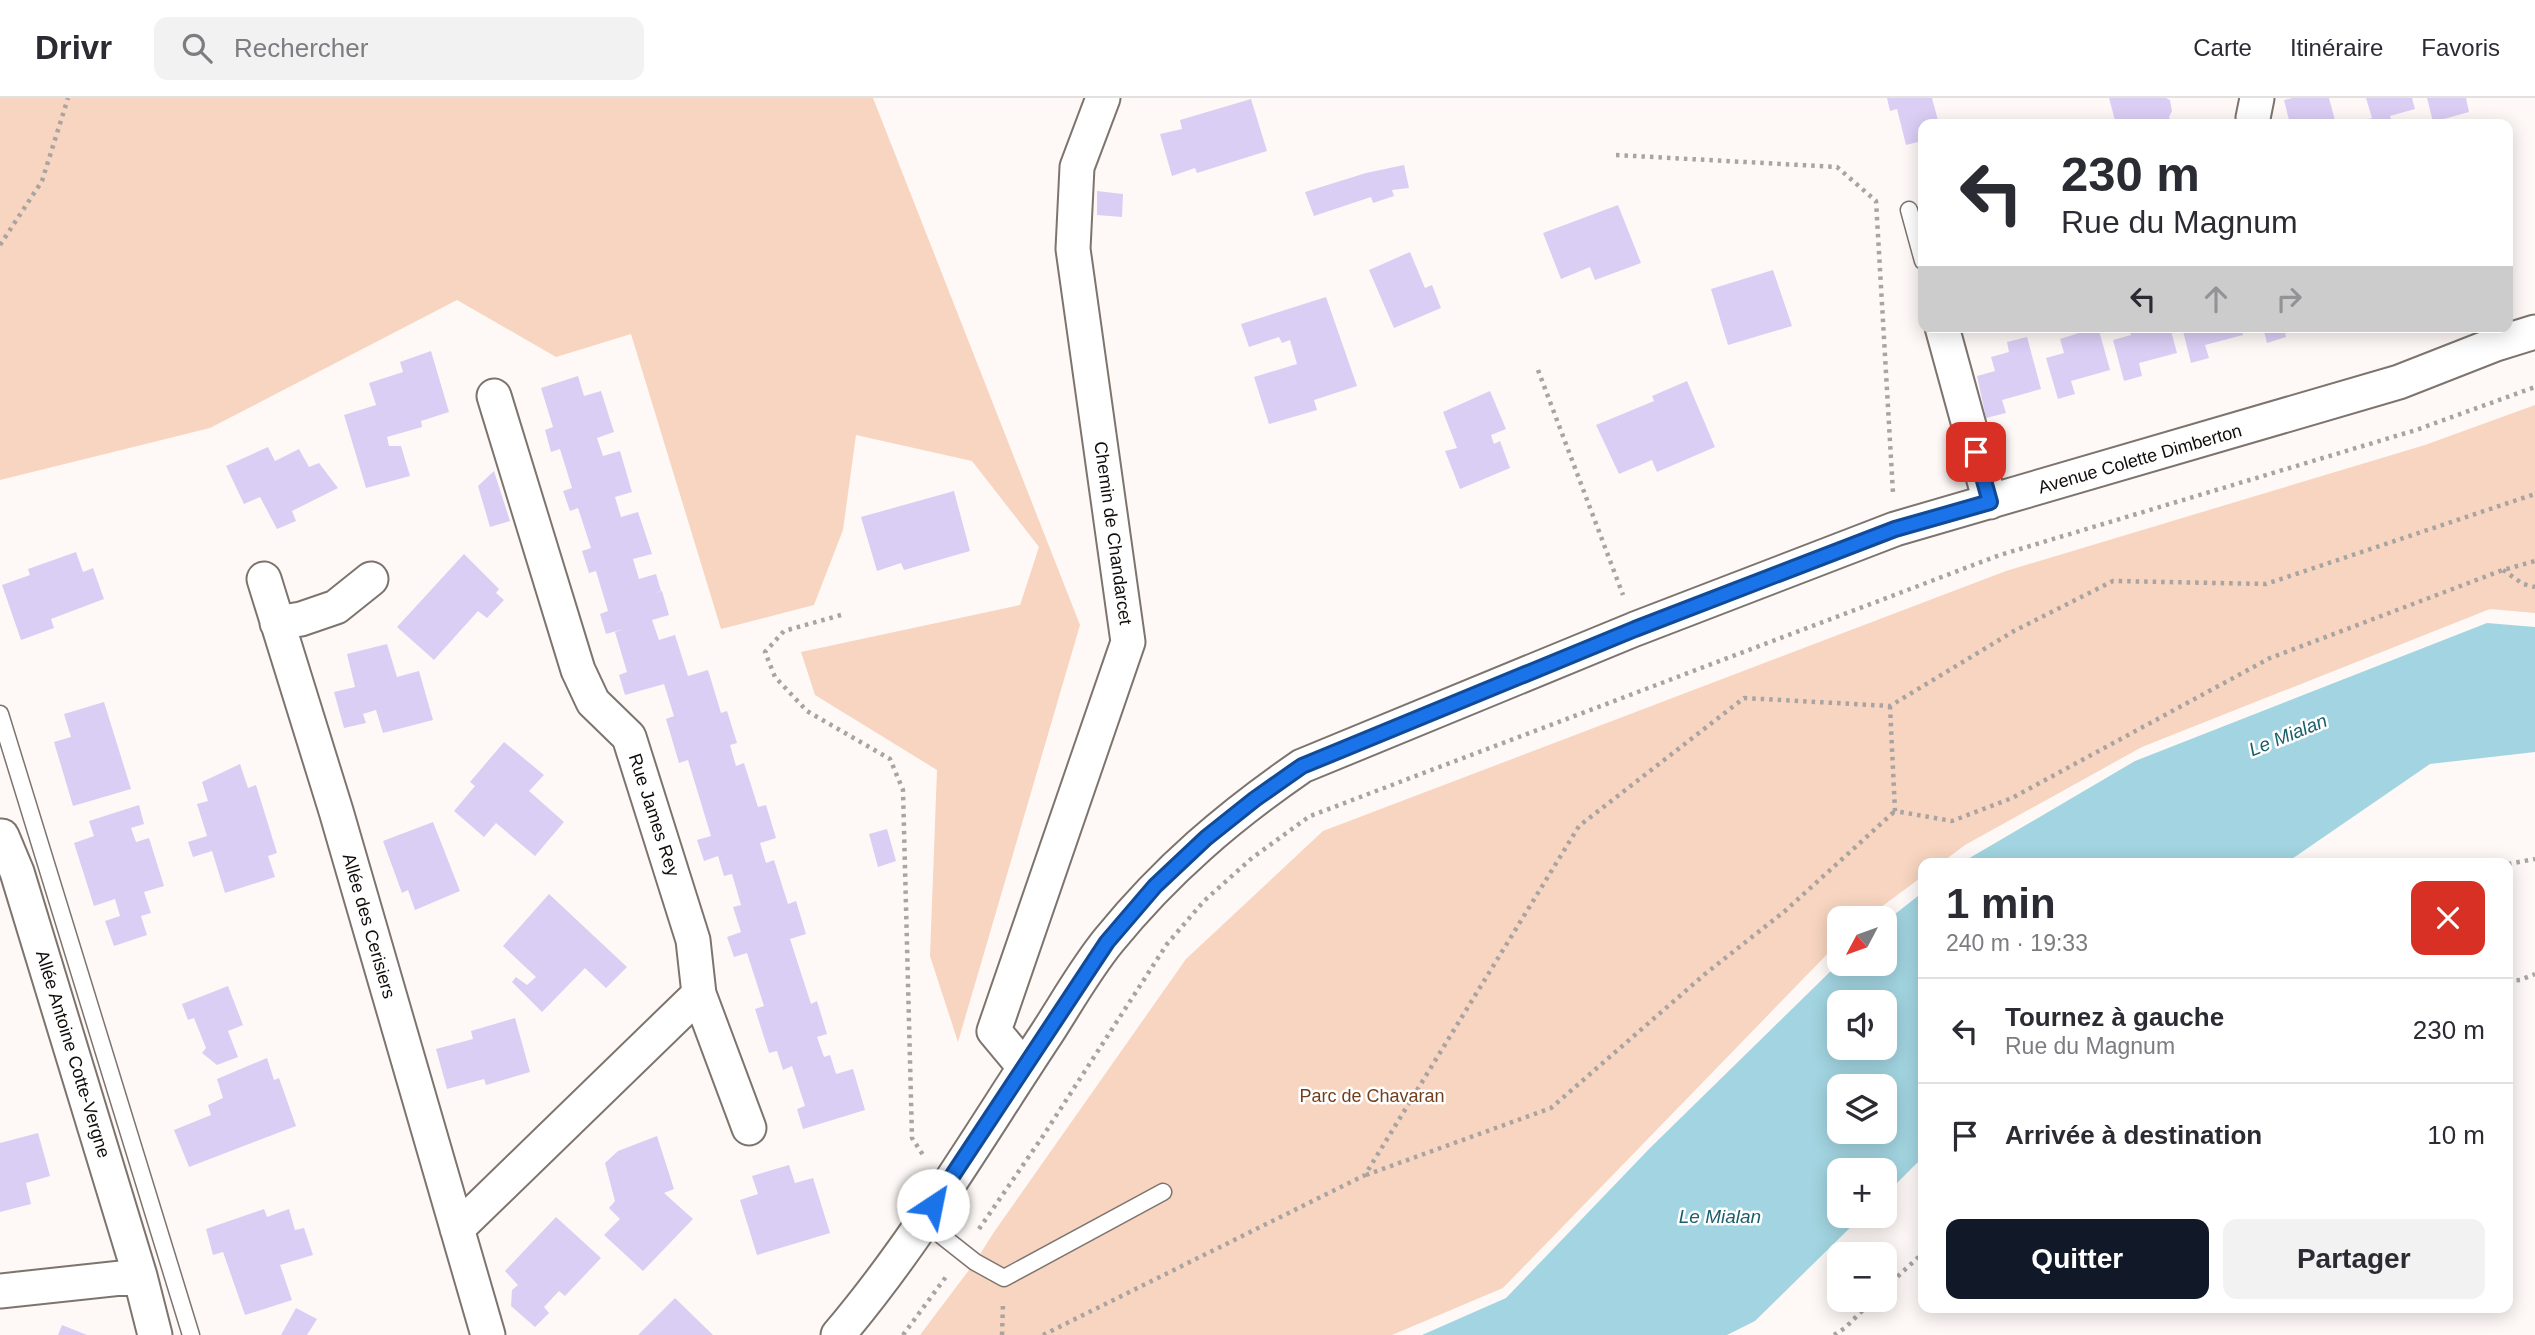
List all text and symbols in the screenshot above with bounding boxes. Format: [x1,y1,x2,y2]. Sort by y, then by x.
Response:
search box [154,17,644,80]
text: Drivr [35,29,112,66]
icon: search [178,29,216,67]
text: Rechercher [234,33,368,63]
text: Carte [2193,34,2252,61]
text: Itinéraire [2290,34,2383,61]
text: Favoris [2421,34,2500,61]
icon: left [1946,147,2037,238]
text: 230 m [2061,147,2200,201]
text: Rue du Magnum [2061,204,2298,240]
icon: left [2124,280,2162,318]
icon: ahead [2197,280,2235,318]
icon: right [2270,280,2308,318]
street label: Avenue Colette Dimberton [2036,420,2244,498]
pin [1946,422,2006,482]
icon: arrive [1957,433,1995,471]
street label: Chemin de Chandarcet [1090,440,1136,626]
water label: Le Mialan [2246,710,2330,760]
street label: Rue James Rey [625,751,683,879]
street label: Allée des Cerisiers [339,851,399,1001]
text: 1 min [1946,880,2056,927]
button: close [2411,881,2485,955]
north arrow [1827,906,1897,976]
map controls [1827,906,1897,1312]
text: 240 m · 19:33 [1946,930,2088,956]
street label: Allée Antoine Cotte-Vergne [32,948,114,1160]
button: sound [1827,990,1897,1060]
text: Tournez à gauche [2005,1002,2224,1032]
icon: left [1946,1012,1984,1050]
text: 230 m [2413,1015,2485,1045]
text: Rue du Magnum [2005,1033,2175,1059]
button: layers [1827,1074,1897,1144]
park label: Parc de Chavaran [1299,1086,1445,1106]
icon: arrive [1946,1117,1984,1155]
text: Arrivée à destination [2005,1120,2262,1150]
text: 10 m [2427,1120,2485,1150]
button: + [1827,1158,1897,1228]
position arrow [896,1168,970,1242]
water label: Le Mialan [1679,1206,1761,1227]
button: Quitter [1946,1219,2209,1299]
button: Partager [2223,1219,2485,1299]
button: − [1827,1242,1897,1312]

